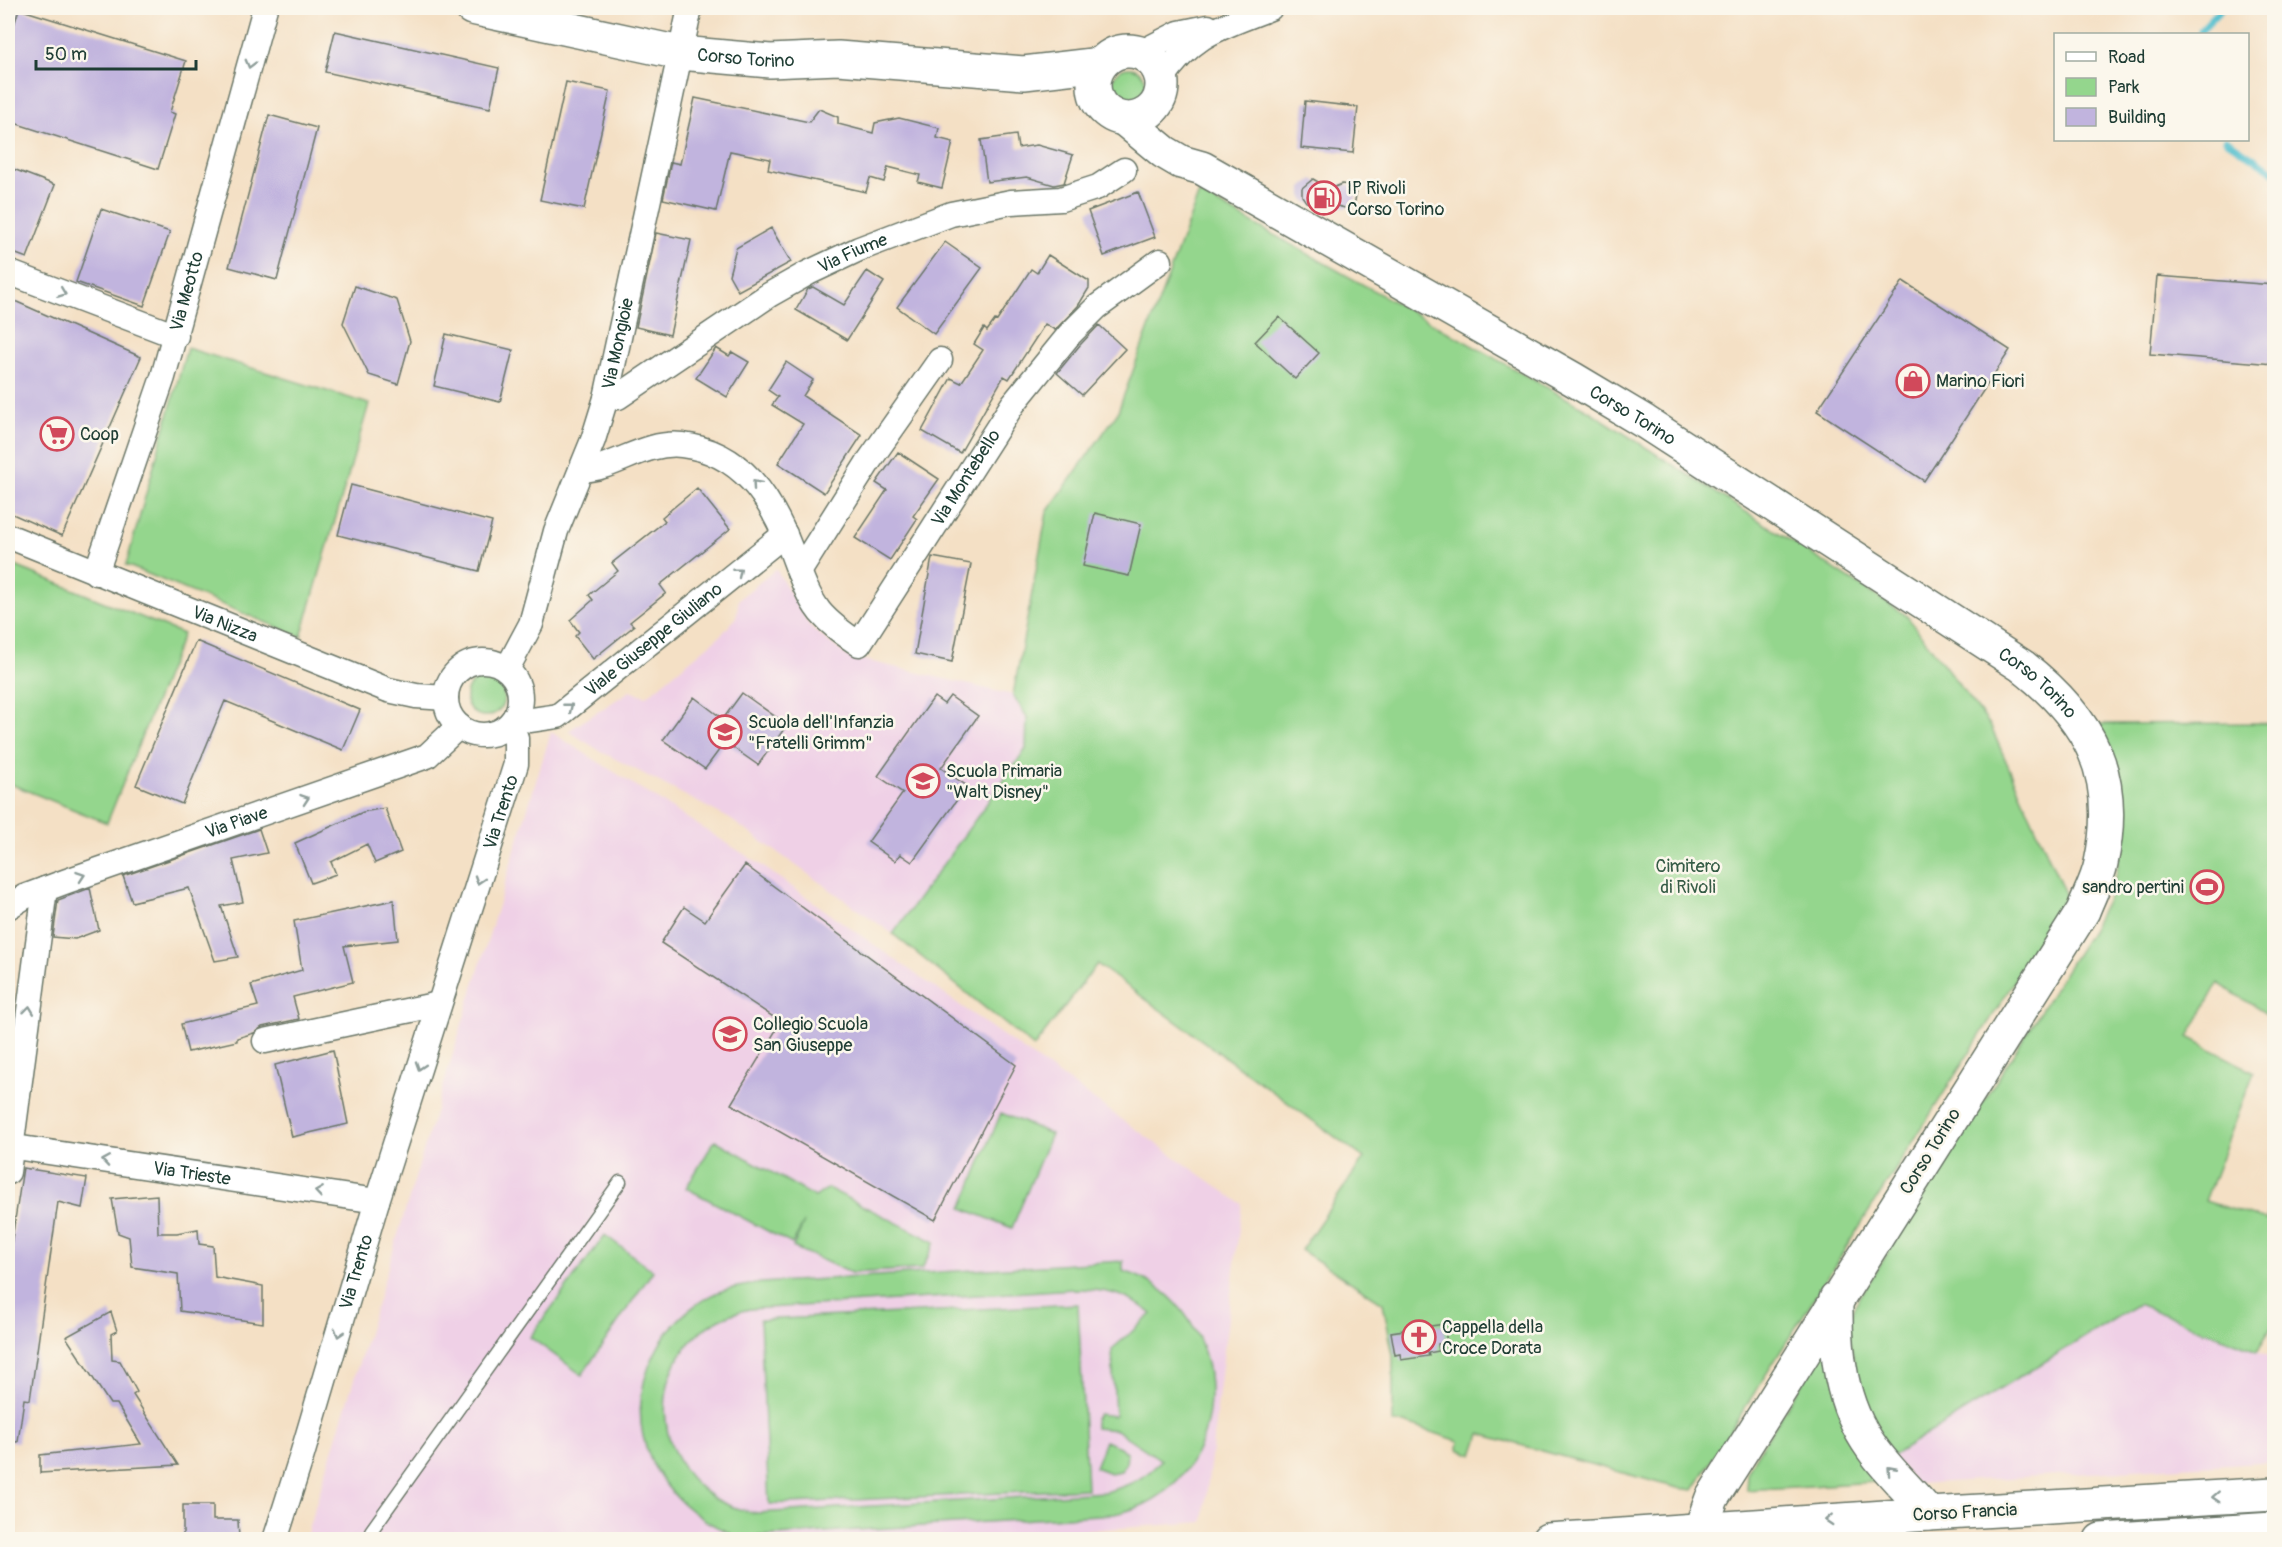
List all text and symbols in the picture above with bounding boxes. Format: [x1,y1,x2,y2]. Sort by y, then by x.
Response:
scale bar [36,33,196,71]
legend [2054,33,2249,141]
text: 50 m [45,43,87,66]
street label: Corso Torino [696,44,795,73]
text: Road [2108,46,2145,69]
one-way arrow [245,58,257,69]
text: Park [2108,76,2140,99]
text: Building [2108,106,2166,129]
place label: IP Rivoli Corso Torino [1347,177,1445,221]
fuel station icon: IP Rivoli Corso Torino [1306,180,1342,216]
street label: Via Fiume [814,228,891,279]
street label: Via Meotto [165,249,209,334]
one-way arrow [56,286,67,298]
street label: Via Mongioie [597,296,639,392]
shop icon: Marino Fiori [1895,363,1931,399]
place label: Marino Fiori [1936,370,2024,393]
street label: Corso Torino [1585,380,1680,451]
supermarket icon: Coop [39,416,75,452]
place label: Coop [80,423,119,446]
street label: Via Montebello [927,425,1006,531]
one-way arrow [752,480,763,491]
one-way arrow [731,568,742,579]
street label: Viale Giuseppe Giuliano [580,577,728,702]
street label: Via Nizza [188,601,261,648]
street label: Corso Torino [1994,643,2082,724]
one-way arrow [563,704,574,715]
place label: Scuola dell'Infanzia "Fratelli Grimm" [748,711,894,755]
school or university icon: Scuola dell'Infanzia "Fratelli Grimm" [707,714,743,750]
place label: Scuola Primaria "Walt Disney" [946,760,1062,804]
school or university icon: Scuola Primaria "Walt Disney" [905,763,941,799]
street label: Via Trento [478,772,524,853]
one-way arrow [299,794,310,807]
street label: Via Piave [202,801,271,844]
park label: Cimitero di Rivoli [1656,855,1721,899]
sports icon: sandro pertini [2189,869,2225,905]
one-way arrow [75,871,85,884]
one-way arrow [474,874,486,885]
place label: sandro pertini [2082,876,2184,899]
one-way arrow [22,1006,34,1015]
place label: Collegio Scuola San Giuseppe [753,1013,868,1057]
school or university icon: Collegio Scuola San Giuseppe [712,1016,748,1052]
one-way arrow [415,1060,427,1071]
street label: Corso Torino [1895,1104,1966,1199]
one-way arrow [102,1156,111,1168]
street label: Via Trieste [151,1157,233,1191]
one-way arrow [315,1187,324,1199]
street label: Via Trento [335,1232,379,1312]
place label: Cappella della Croce Dorata [1442,1316,1543,1360]
church icon: Cappella della Croce Dorata [1401,1319,1437,1355]
one-way arrow [334,1327,346,1338]
one-way arrow [1887,1466,1898,1476]
one-way arrow [2212,1491,2221,1504]
street label: Corso Francia [1912,1498,2018,1527]
one-way arrow [1824,1514,1833,1527]

